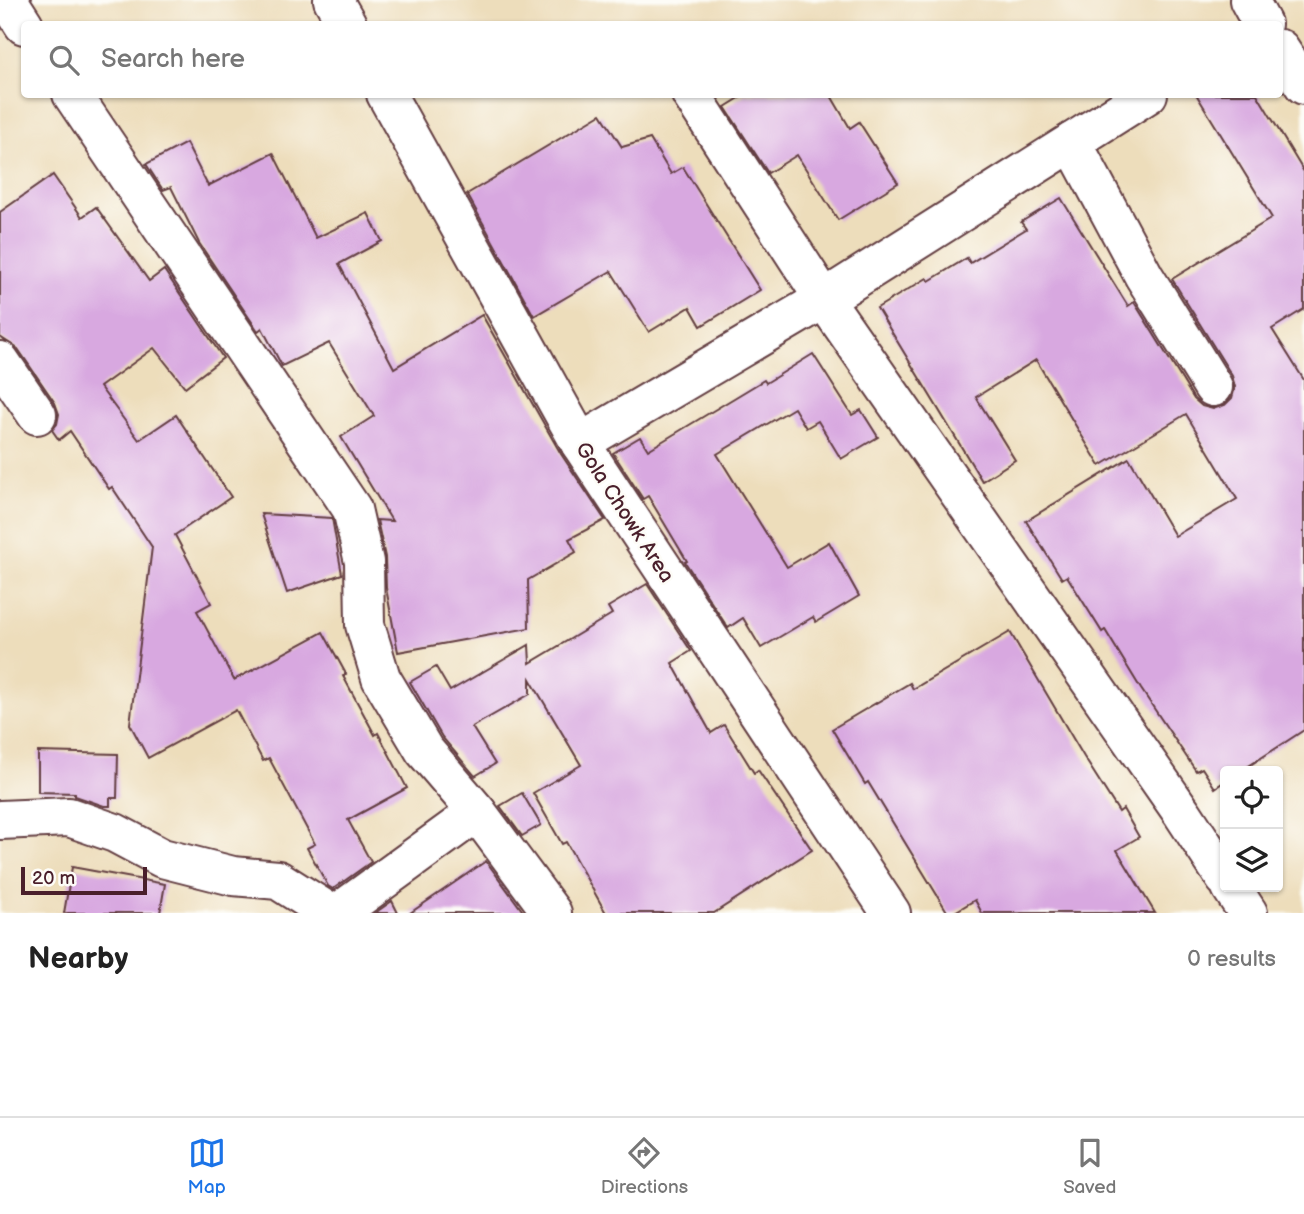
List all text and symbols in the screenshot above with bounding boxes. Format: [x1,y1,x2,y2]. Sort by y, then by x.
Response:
search box [21,21,1283,98]
icon: search [45,41,83,79]
text: Search here [101,44,245,75]
street label: Gola Chowk Area [570,437,679,587]
map controls [1220,766,1283,892]
button: locate [1220,766,1283,829]
button: layers [1220,829,1283,892]
scale bar [21,864,147,896]
text: 20 m [32,867,75,890]
text: Nearby [28,941,128,977]
text: 0 results [1187,945,1276,973]
tab: Map [188,1134,226,1199]
tab: Directions [601,1134,688,1199]
tab: Saved [1063,1134,1116,1199]

